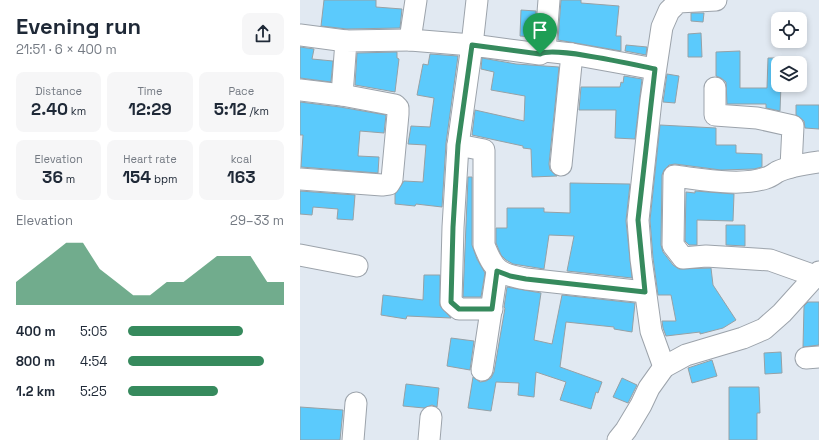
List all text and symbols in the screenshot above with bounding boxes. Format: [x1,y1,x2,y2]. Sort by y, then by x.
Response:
text: Evening run [16,12,141,40]
map controls [771,12,807,92]
button: locate [771,12,807,48]
button: share [242,13,284,55]
pin [523,13,557,54]
icon: arrive [529,19,551,41]
text: 21:51 · 6 × 400 m [16,41,117,58]
button: layers [771,56,807,92]
text: Distance [35,84,82,98]
text: Time [137,84,163,98]
text: Pace [228,84,254,98]
text: 2.40 [31,98,68,120]
text: 12:29 [128,98,172,120]
text: 5:12 [214,98,247,120]
text: km [68,104,86,118]
text: /km [247,104,269,118]
text: Elevation [35,152,83,166]
text: Heart rate [123,152,177,166]
text: kcal [231,152,252,166]
text: 36 [42,166,63,188]
text: 154 [122,166,151,188]
text: 163 [227,166,256,188]
text: m [63,172,75,186]
text: bpm [151,172,178,186]
text: Elevation [16,212,73,229]
text: 29–33 m [230,212,284,229]
text: 400 m [16,323,56,340]
text: 5:05 [80,323,107,340]
text: 800 m [16,353,55,370]
text: 4:54 [80,353,107,370]
text: 1.2 km [16,383,55,400]
text: 5:25 [80,383,107,400]

